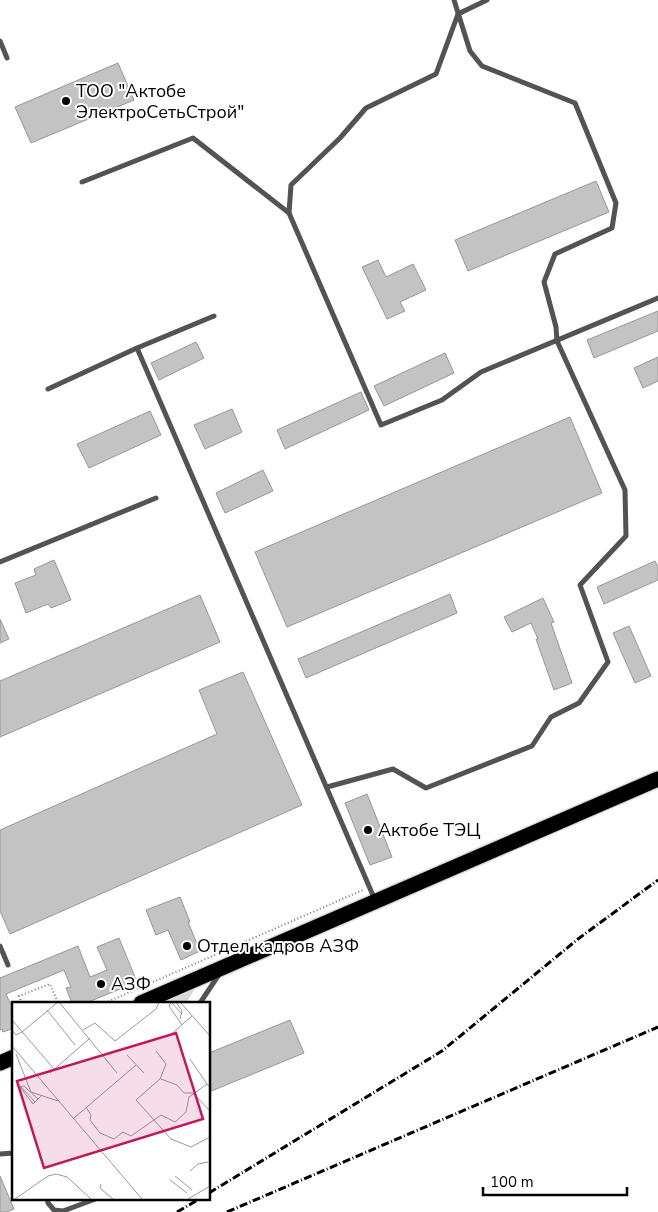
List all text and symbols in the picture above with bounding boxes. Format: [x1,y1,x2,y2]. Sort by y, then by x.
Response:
place label: ТОО "Актобе ЭлектроСетьСтрой" [76,79,244,124]
marker: ТОО "Актобе ЭлектроСетьСтрой" [60,95,72,107]
place label: Актобе ТЭЦ [378,818,481,842]
marker: Актобе ТЭЦ [362,824,374,836]
place label: Отдел кадров АЗФ [197,934,359,958]
marker: Отдел кадров АЗФ [181,940,193,952]
place label: АЗФ [111,972,151,996]
marker: АЗФ [95,978,107,990]
inset map [12,1002,210,1200]
scale bar [483,1164,627,1196]
text: 100 m [490,1172,534,1192]

